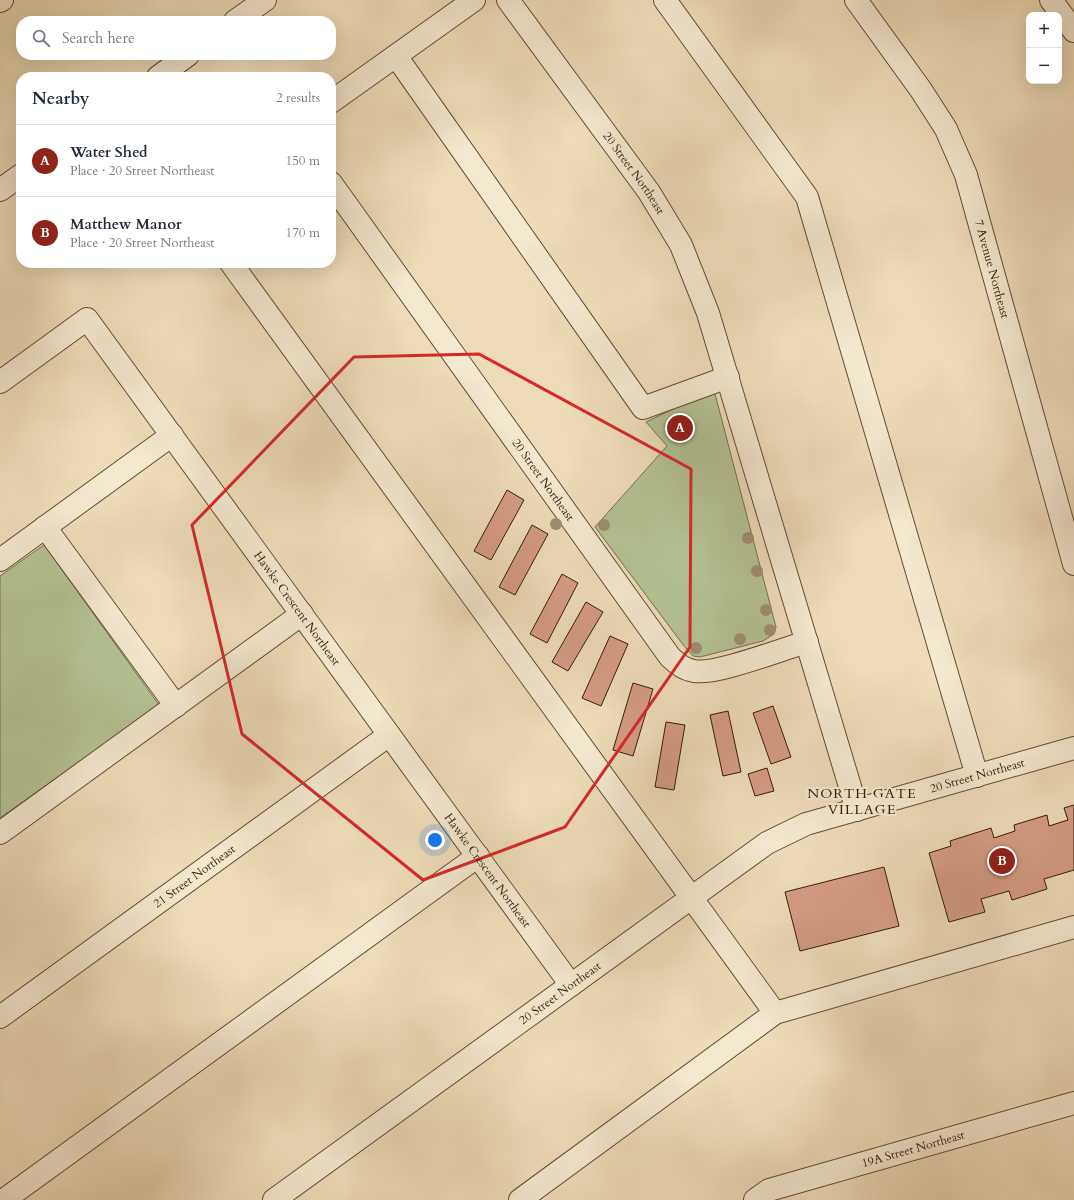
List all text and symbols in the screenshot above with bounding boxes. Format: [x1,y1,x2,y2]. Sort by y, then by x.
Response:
map controls [1026,12,1062,84]
button: + [1026,12,1062,48]
search box [16,16,336,60]
icon: search [30,27,52,49]
text: Search here [62,28,135,48]
button: − [1026,48,1062,84]
text: Nearby [32,87,89,110]
text: 2 results [276,89,320,107]
street label: 20 Street Northeast [599,128,669,217]
text: Water Shed [70,142,147,162]
text: A [40,152,50,170]
text: 150 m [286,152,320,170]
text: Place · 20 Street Northeast [70,162,214,180]
text: Matthew Manor [70,214,182,234]
street label: 7 Avenue Northeast [971,218,1013,320]
text: B [40,224,50,242]
text: 170 m [286,224,320,242]
text: Place · 20 Street Northeast [70,234,214,252]
pin: A [667,413,693,443]
street label: 20 Street Northeast [508,436,578,524]
street label: Hawke Crescent Northeast [250,548,344,669]
street label: 20 Street Northeast [928,754,1027,796]
district label: NORTH GATE VILLAGE [807,784,917,819]
street label: Hawke Crescent Northeast [441,810,535,931]
your location [425,830,445,850]
street label: 21 Street Northeast [150,841,239,911]
pin: B [989,846,1015,876]
street label: 20 Street Northeast [516,958,604,1028]
street label: 19A Street Northeast [860,1127,967,1171]

